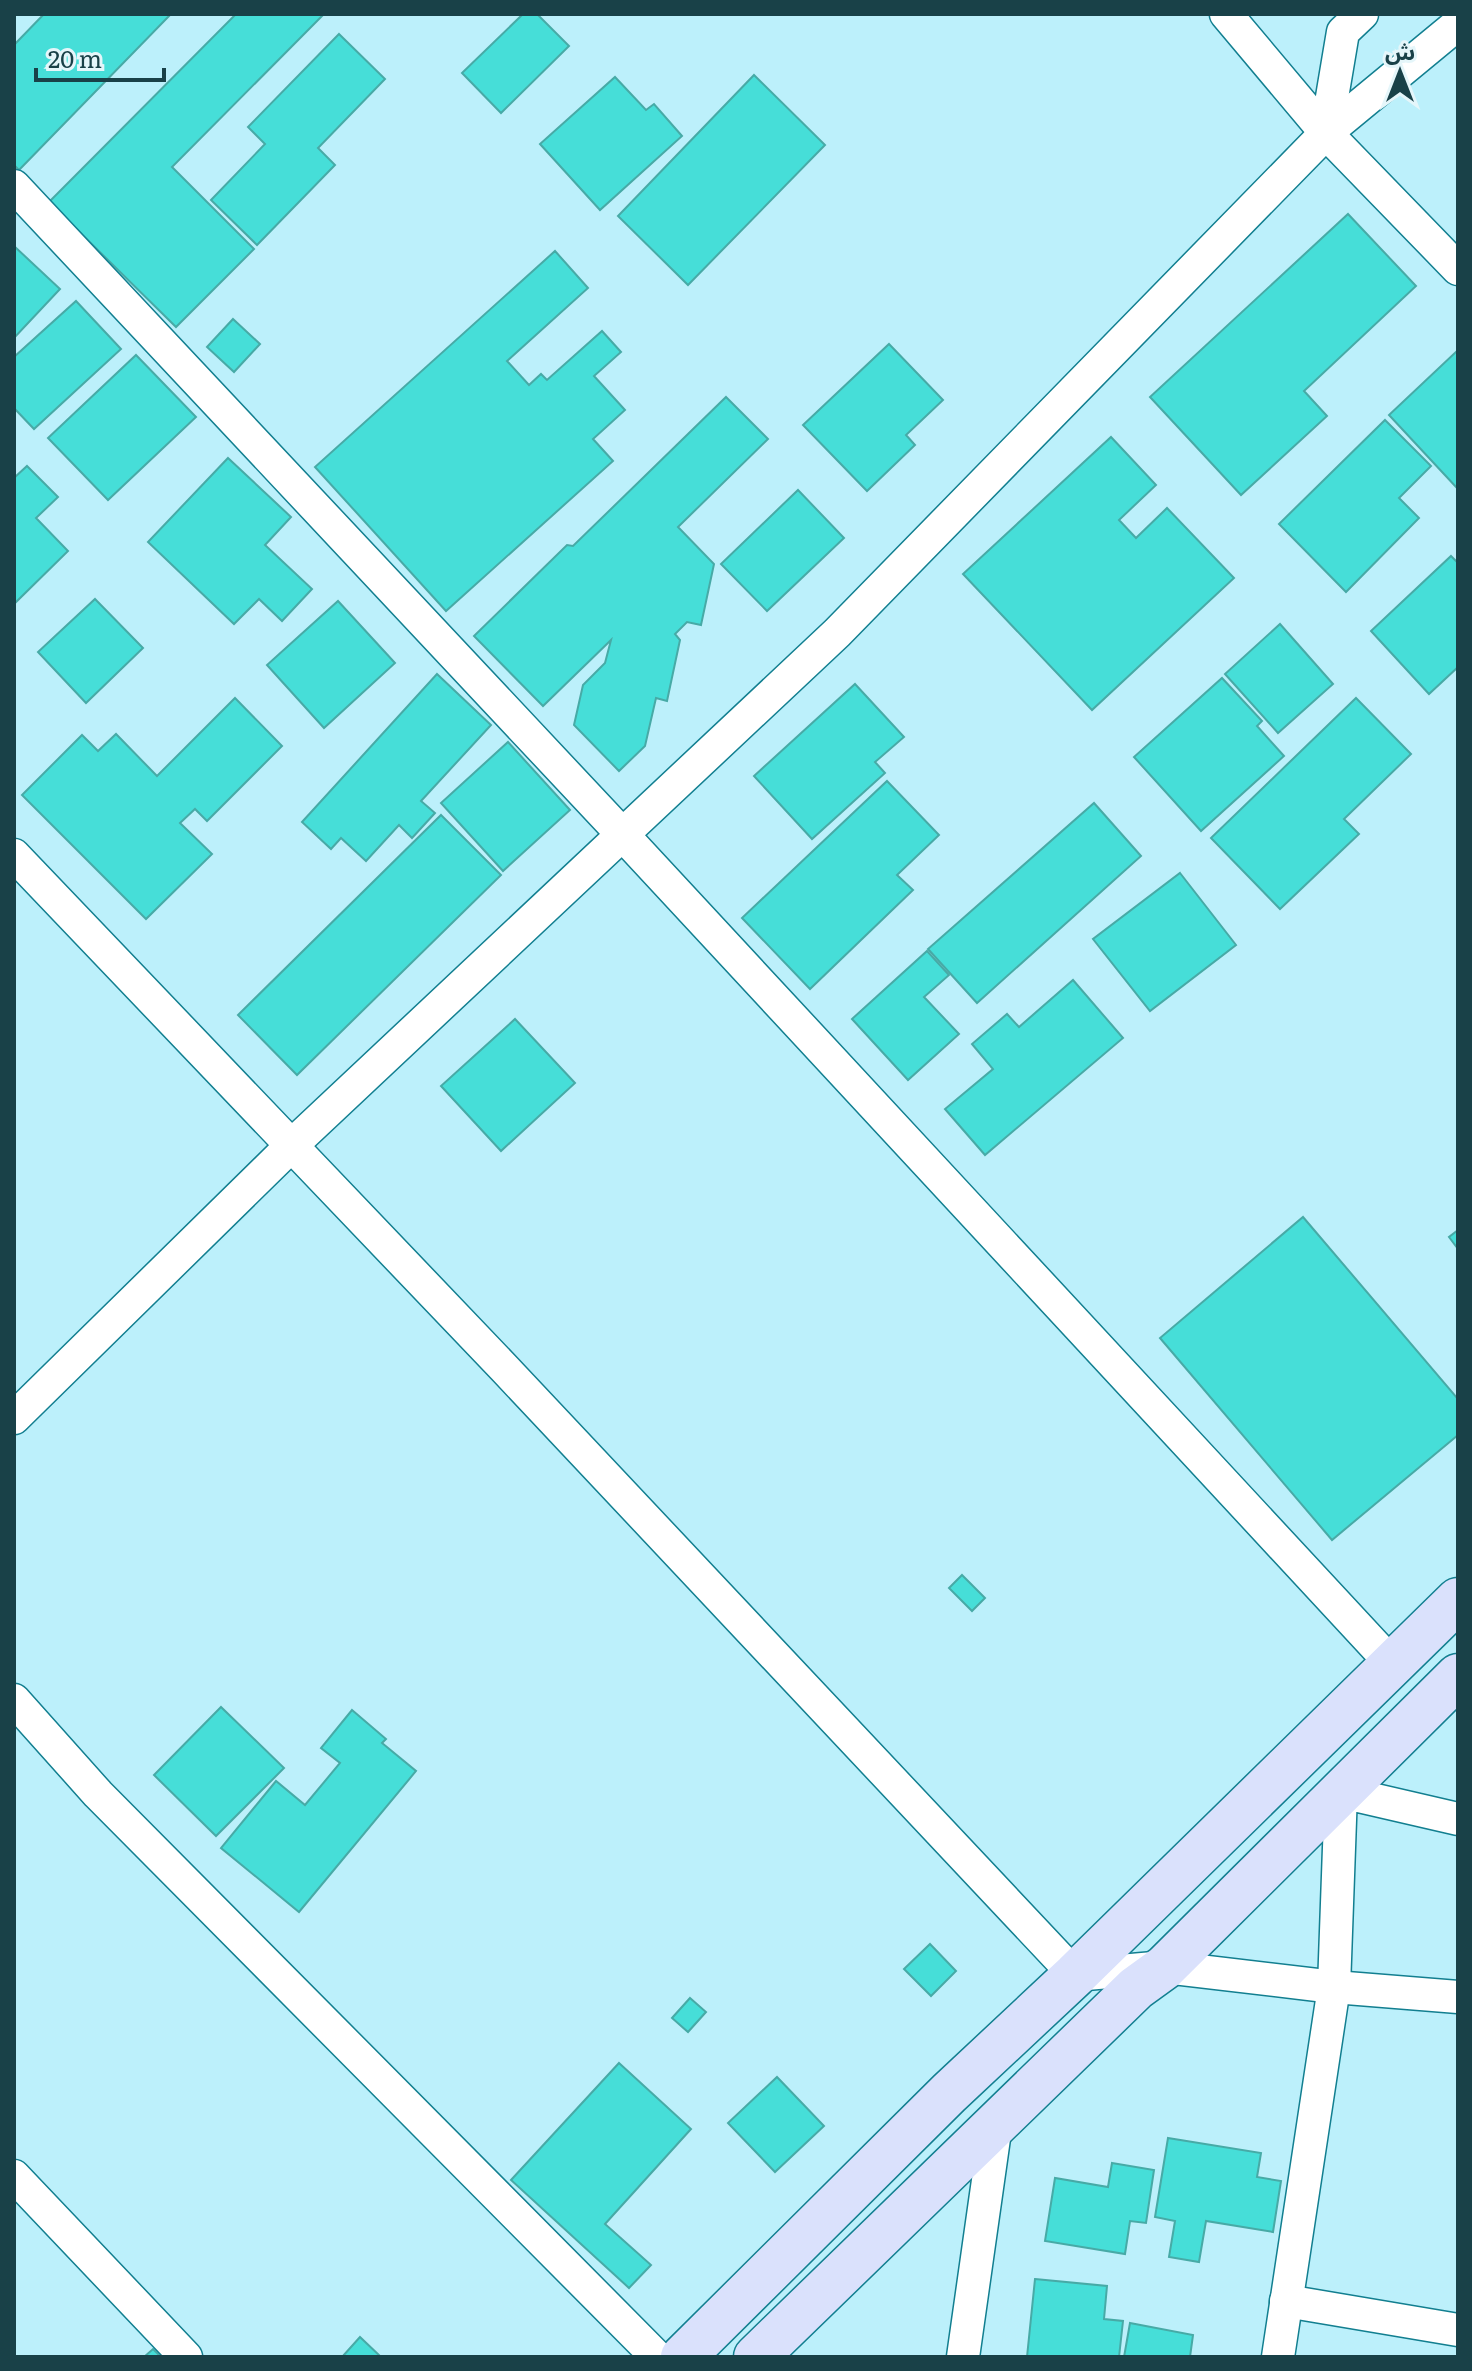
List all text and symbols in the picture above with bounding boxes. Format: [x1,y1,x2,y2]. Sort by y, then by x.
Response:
scale bar [36,32,164,82]
north arrow [1360,32,1440,112]
text: ش [1385,34,1415,67]
text: 20 m [48,40,102,75]

